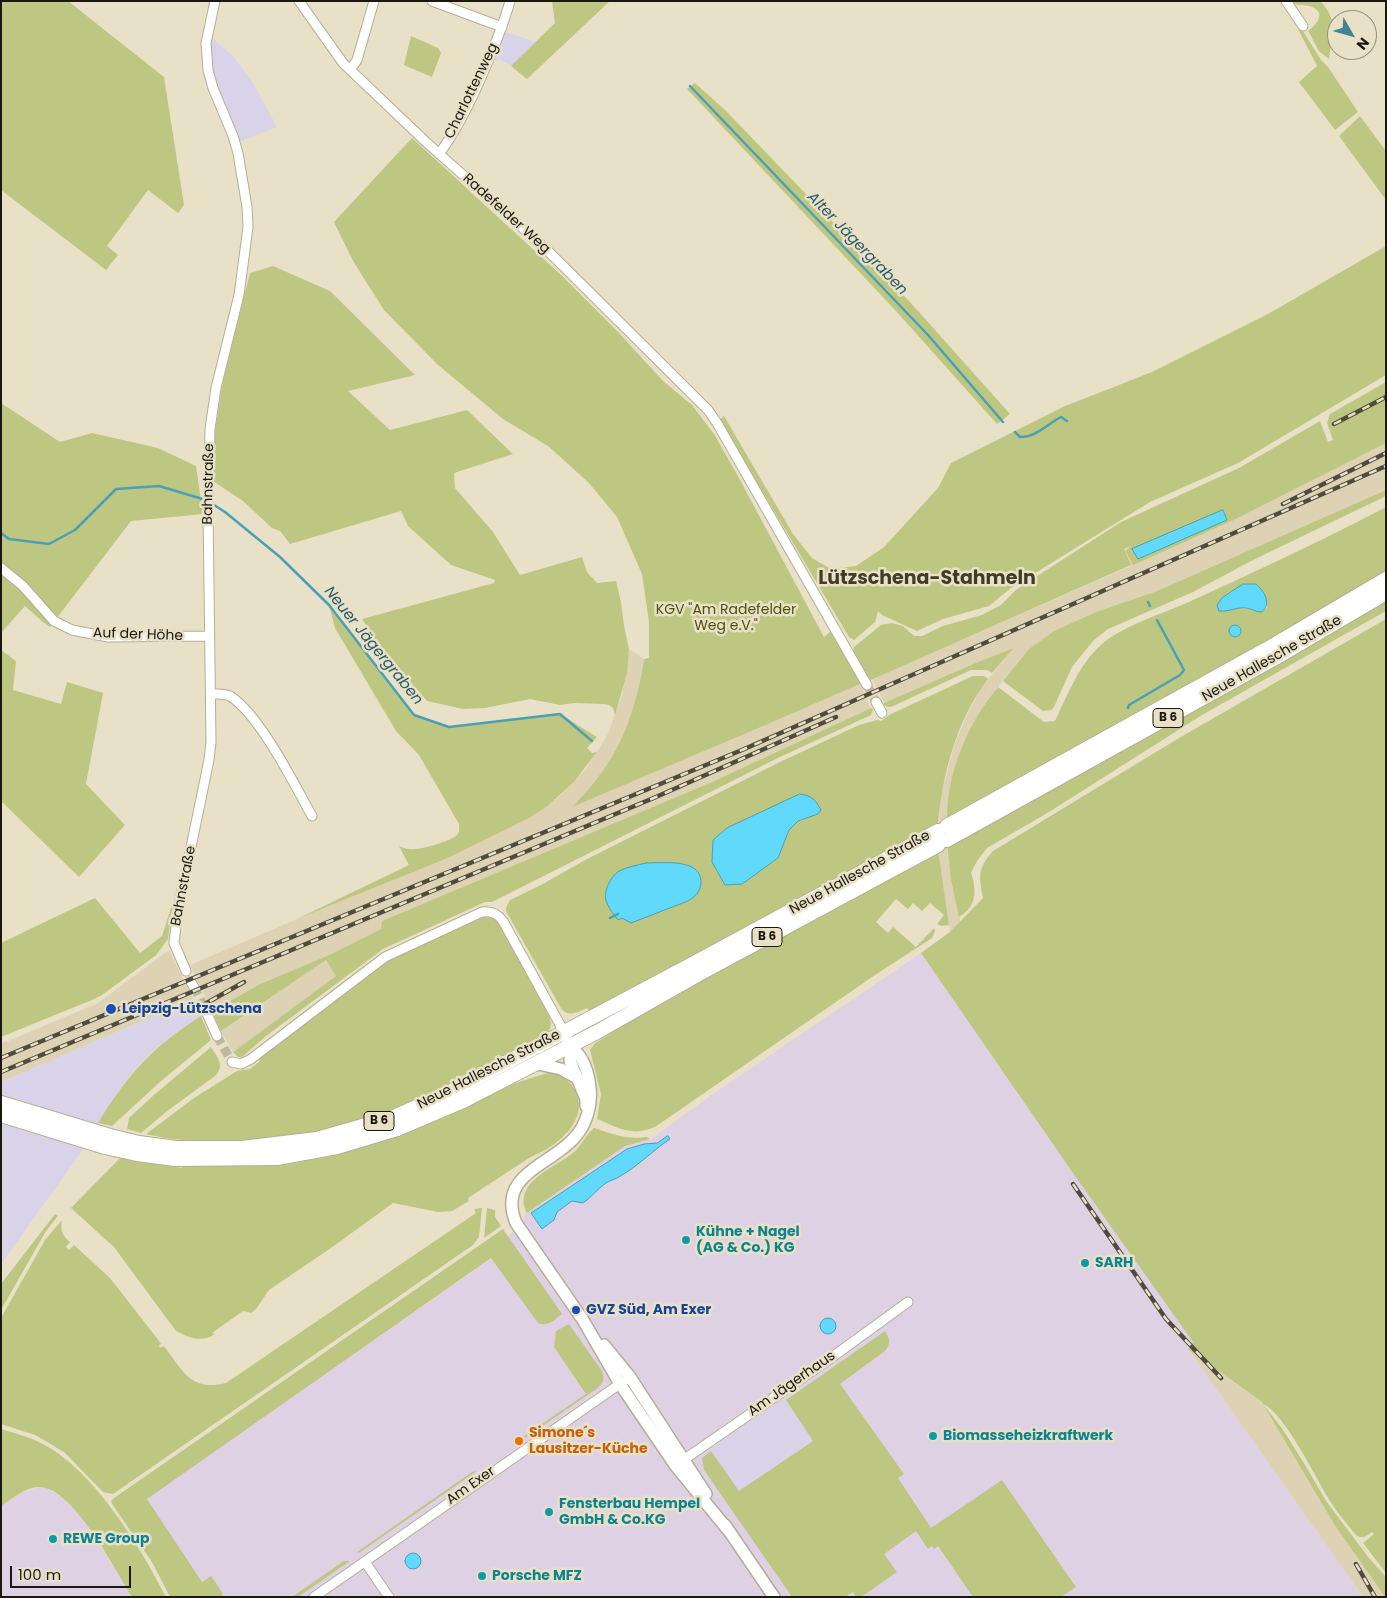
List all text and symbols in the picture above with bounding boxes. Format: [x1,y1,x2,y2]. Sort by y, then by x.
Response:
north arrow [1327,10,1377,60]
text: N [1352,33,1374,54]
street label: Charlottenweg [442,40,502,142]
street label: Radefelder Weg [459,170,553,258]
water label: Alter Jägergraben [803,189,911,299]
street label: Bahnstraße [200,443,218,525]
district label: Lützschena-Stahmeln [818,568,1036,590]
water label: Neuer Jägergraben [320,583,426,709]
park label: KGV "Am Radefelder Weg e.V." [656,602,796,634]
street label: Neue Hallesche Straße [1199,612,1345,706]
street label: Auf der Höhe [93,625,183,645]
road number: B 6 [1153,708,1183,728]
street label: Neue Hallesche Straße [787,827,933,919]
street label: Bahnstraße [168,845,200,927]
road number: B 6 [752,928,782,946]
place label: Leipzig-Lützschena [122,1001,262,1017]
marker: Leipzig-Lützschena [104,1002,118,1016]
street label: Neue Hallesche Straße [415,1027,563,1113]
road number: B 6 [364,1112,394,1130]
place label: Kühne + Nagel (AG & Co.) KG [696,1224,800,1256]
marker: Kühne + Nagel (AG & Co.) KG [680,1234,692,1246]
place label: SARH [1095,1255,1133,1271]
marker: SARH [1079,1257,1091,1269]
place label: GVZ Süd, Am Exer [586,1302,711,1318]
marker: GVZ Süd, Am Exer [570,1304,582,1316]
street label: Am Jägerhaus [745,1348,839,1420]
place label: Simone´s Lausitzer-Küche [529,1425,648,1458]
place label: Biomasseheizkraftwerk [943,1428,1113,1444]
marker: Biomasseheizkraftwerk [927,1430,939,1442]
marker: Simone´s Lausitzer-Küche [513,1435,525,1447]
street label: Am Exer [443,1463,499,1509]
place label: Fensterbau Hempel GmbH & Co.KG [559,1496,700,1528]
marker: Fensterbau Hempel GmbH & Co.KG [543,1506,555,1518]
place label: REWE Group [63,1531,149,1547]
marker: REWE Group [47,1533,59,1545]
scale bar [12,1556,134,1588]
text: 100 m [18,1564,61,1585]
place label: Porsche MFZ [492,1568,582,1584]
marker: Porsche MFZ [476,1570,488,1582]

